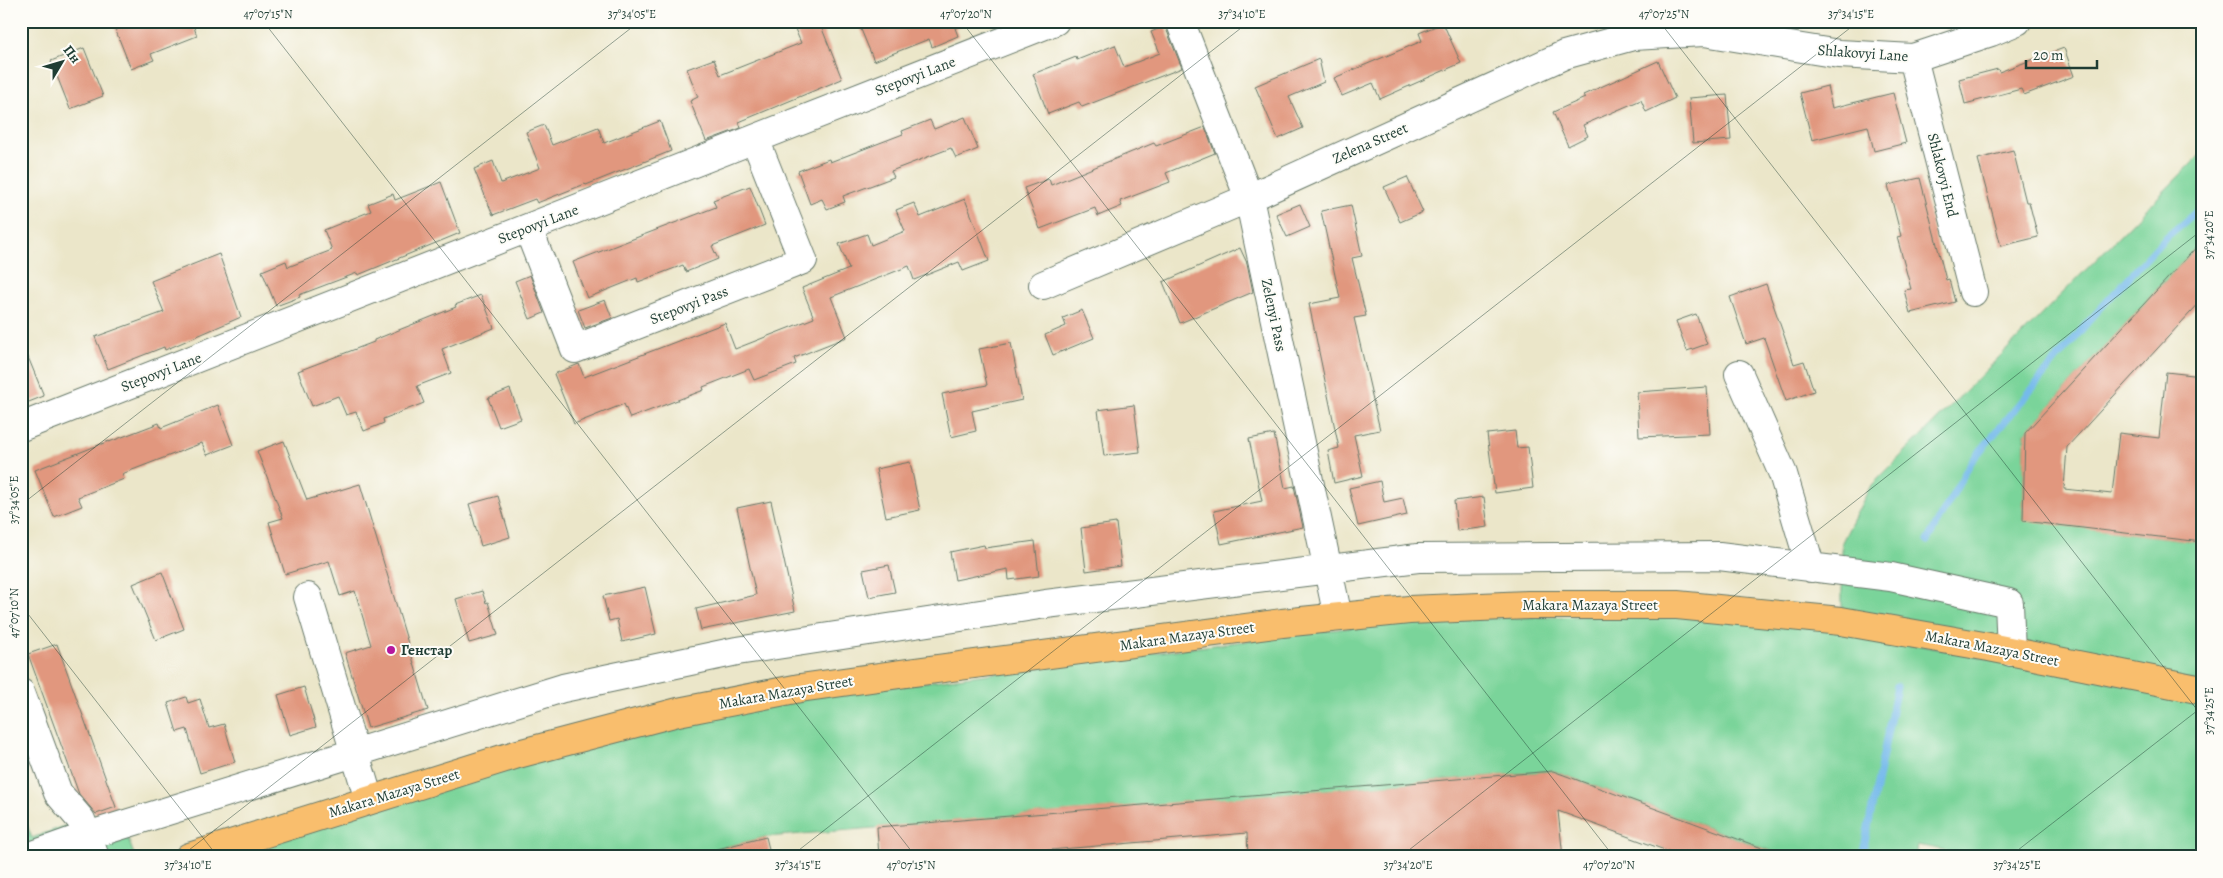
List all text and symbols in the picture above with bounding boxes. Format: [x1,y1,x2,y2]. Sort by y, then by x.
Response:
text: 47°07'15"N [243,6,293,22]
text: 37°34'05"E [608,6,656,22]
text: 47°07'20"N [940,6,992,22]
text: 37°34'10"E [1218,6,1266,22]
text: 47°07'25"N [1639,6,1690,22]
text: 37°34'15"E [1828,6,1874,22]
north arrow [38,38,88,88]
scale bar [2026,38,2097,70]
street label: Shlakovyi Lane [1817,40,1909,66]
text: Пн [59,41,85,67]
text: 20 m [2033,45,2064,65]
street label: Stepovyi Lane [872,51,958,101]
street label: Zelena Street [1329,117,1411,168]
street label: Shlakovyi End [1923,131,1963,220]
street label: Stepovyi Lane [495,199,581,249]
text: 37°34'20"E [2201,211,2217,259]
street label: Zelenyi Pass [1257,277,1291,353]
street label: Stepovyi Pass [647,281,731,329]
street label: Stepovyi Lane [118,347,204,397]
text: 37°34'05"E [6,476,22,524]
text: 47°07'10"N [6,587,22,638]
street label: Makara Mazaya Street [1522,595,1658,615]
street label: Makara Mazaya Street [1118,617,1256,655]
street label: Makara Mazaya Street [1923,625,2061,671]
place label: Генстар [401,640,452,660]
marker: Генстар [385,644,397,656]
street label: Makara Mazaya Street [717,670,855,714]
text: 37°34'25"E [2201,687,2217,735]
street label: Makara Mazaya Street [326,764,462,822]
text: 37°34'10"E [164,857,212,873]
text: 37°34'15"E [775,857,821,873]
text: 47°07'15"N [886,857,936,873]
text: 37°34'20"E [1384,857,1432,873]
text: 47°07'20"N [1583,857,1635,873]
text: 37°34'25"E [1993,857,2041,873]

